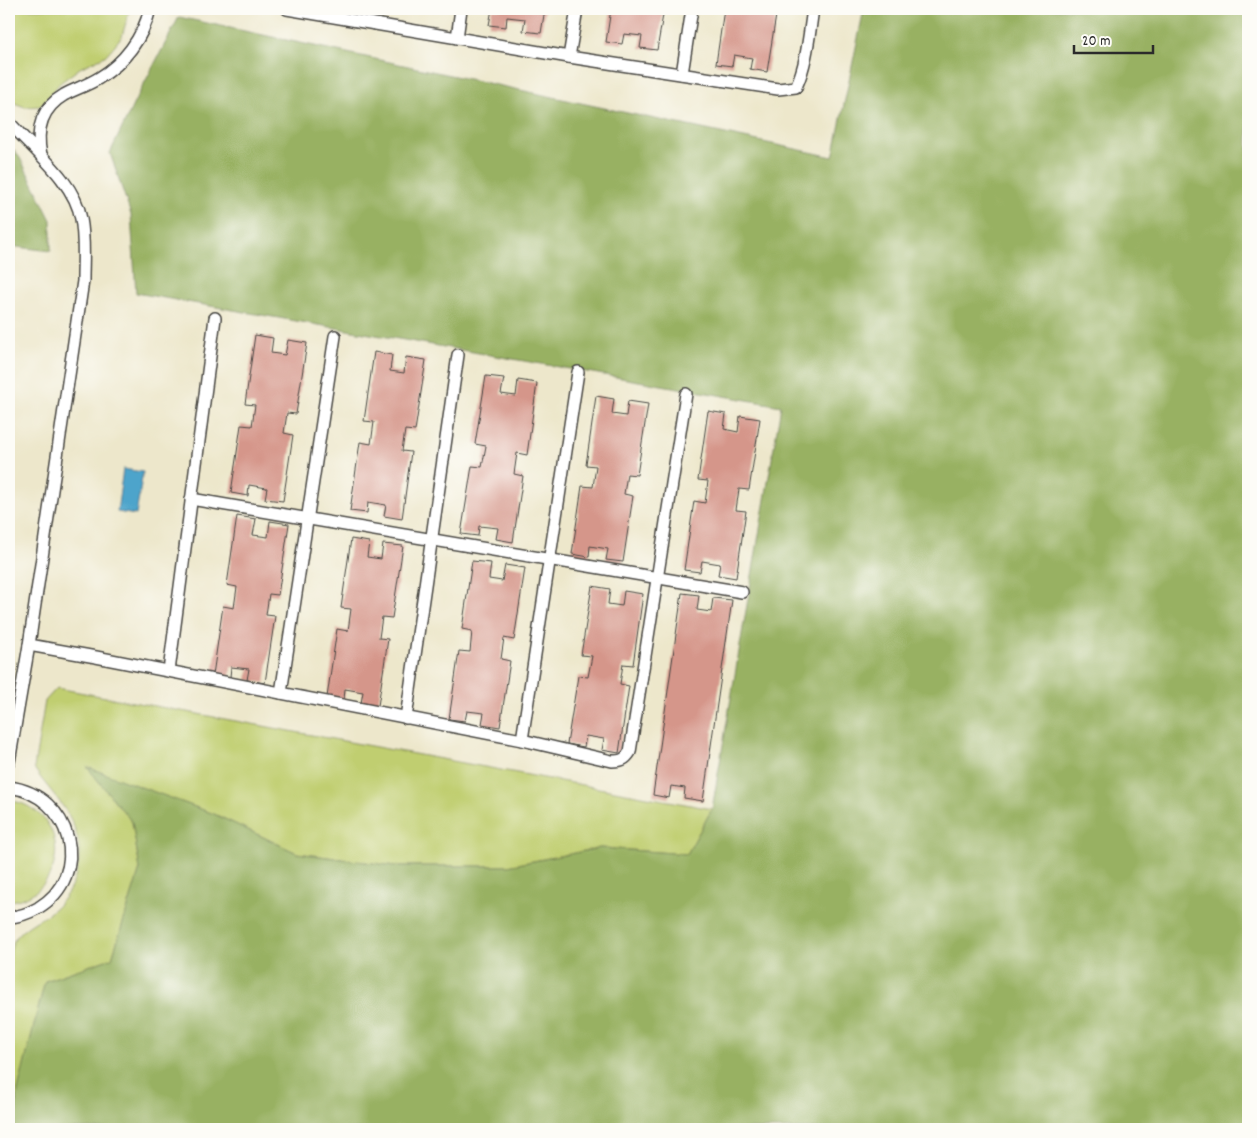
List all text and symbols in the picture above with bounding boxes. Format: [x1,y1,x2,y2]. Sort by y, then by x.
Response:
scale bar [1074,22,1153,54]
text: 20 m [1082,31,1110,53]

